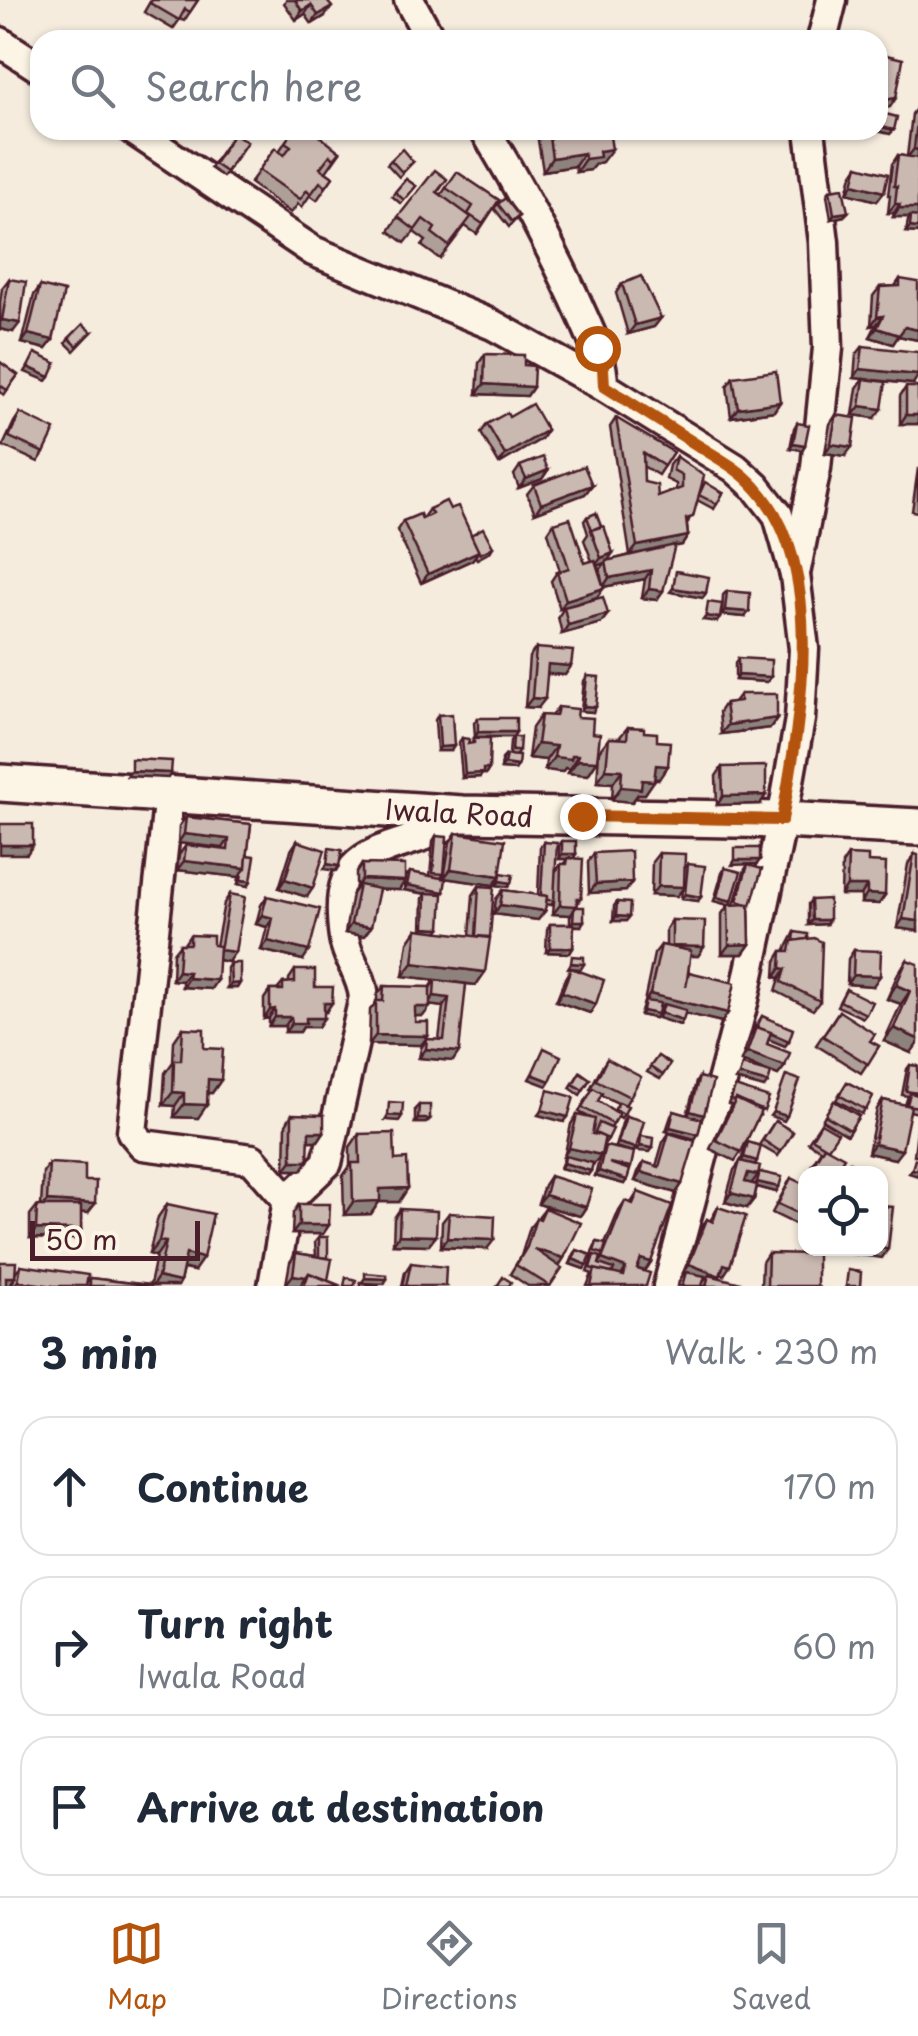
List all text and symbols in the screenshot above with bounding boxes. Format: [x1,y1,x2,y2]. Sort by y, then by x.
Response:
search box [30,30,888,140]
text: Search here [145,57,362,114]
icon: search [65,58,120,113]
route start [575,326,621,372]
street label: Iwala Road [384,787,534,837]
route end [560,794,606,840]
map controls [798,1166,888,1256]
button: locate [798,1166,888,1256]
scale bar [30,1216,200,1260]
text: 50 m [45,1217,118,1260]
text: 3 min [40,1320,158,1383]
text: Walk · 230 m [665,1327,878,1375]
text: Continue [137,1458,308,1515]
icon: ahead [42,1459,97,1514]
text: 170 m [783,1462,876,1510]
text: Turn right [137,1594,333,1651]
icon: right [42,1619,97,1674]
text: 60 m [792,1622,876,1670]
text: Iwala Road [137,1651,307,1699]
text: Arrive at destination [137,1778,545,1835]
icon: arrive [42,1779,97,1834]
tab: Map [107,1916,167,2019]
tab: Directions [381,1916,517,2019]
tab: Saved [731,1916,811,2019]

